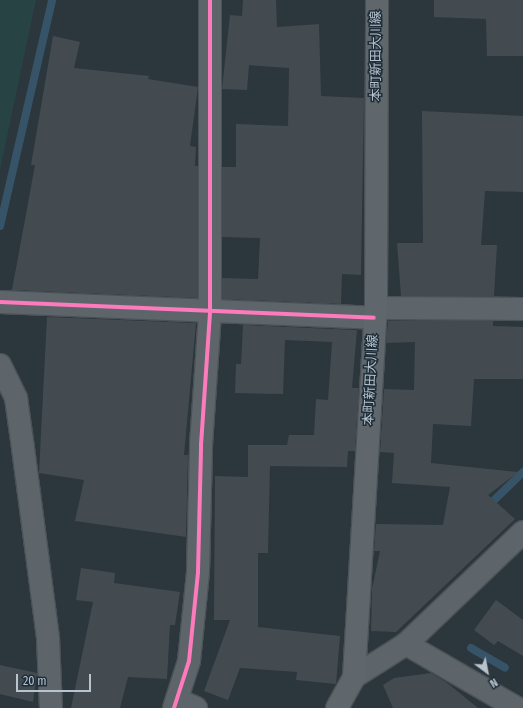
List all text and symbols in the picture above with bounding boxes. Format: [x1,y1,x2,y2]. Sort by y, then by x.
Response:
street label: 本町新田大川線 [368,11,384,101]
street label: 本町新田大川線 [361,334,381,426]
north arrow [467,652,507,692]
scale bar [18,666,93,692]
text: 20 m [23,674,47,688]
text: N [487,675,500,690]

